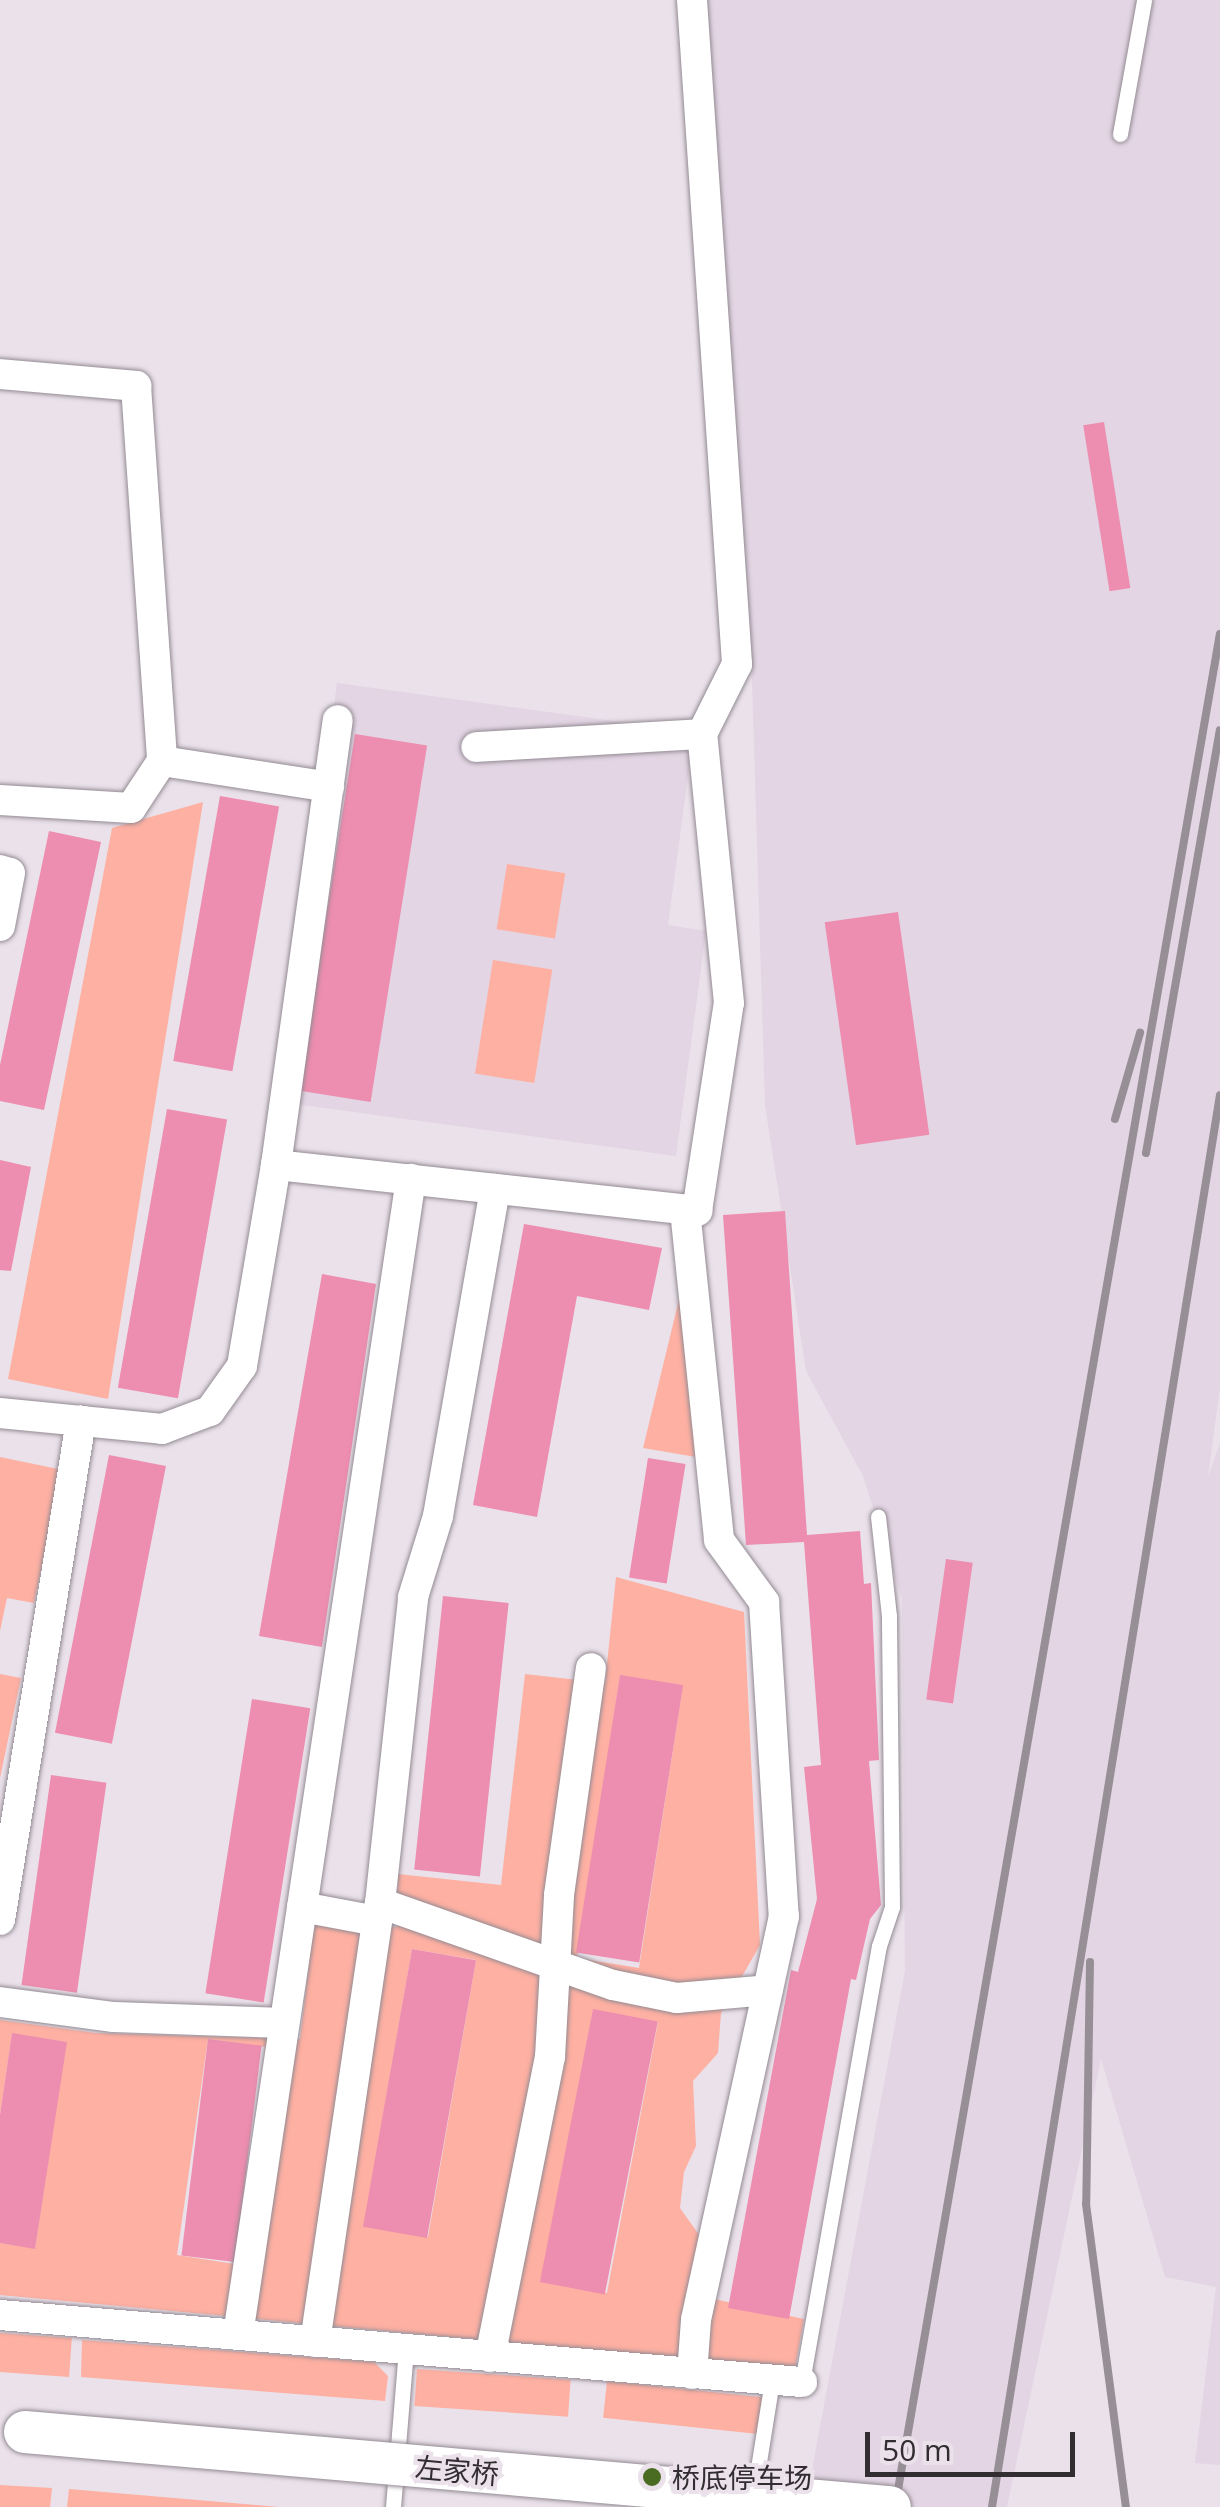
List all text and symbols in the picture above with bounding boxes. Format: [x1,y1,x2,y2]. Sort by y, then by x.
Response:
scale bar [870,2412,1080,2474]
text: 50 m [882,2429,952,2470]
street label: 左家桥 [414,2450,500,2490]
place label: 桥底停车场 [672,2460,812,2494]
marker: 桥底停车场 [641,2466,663,2488]

